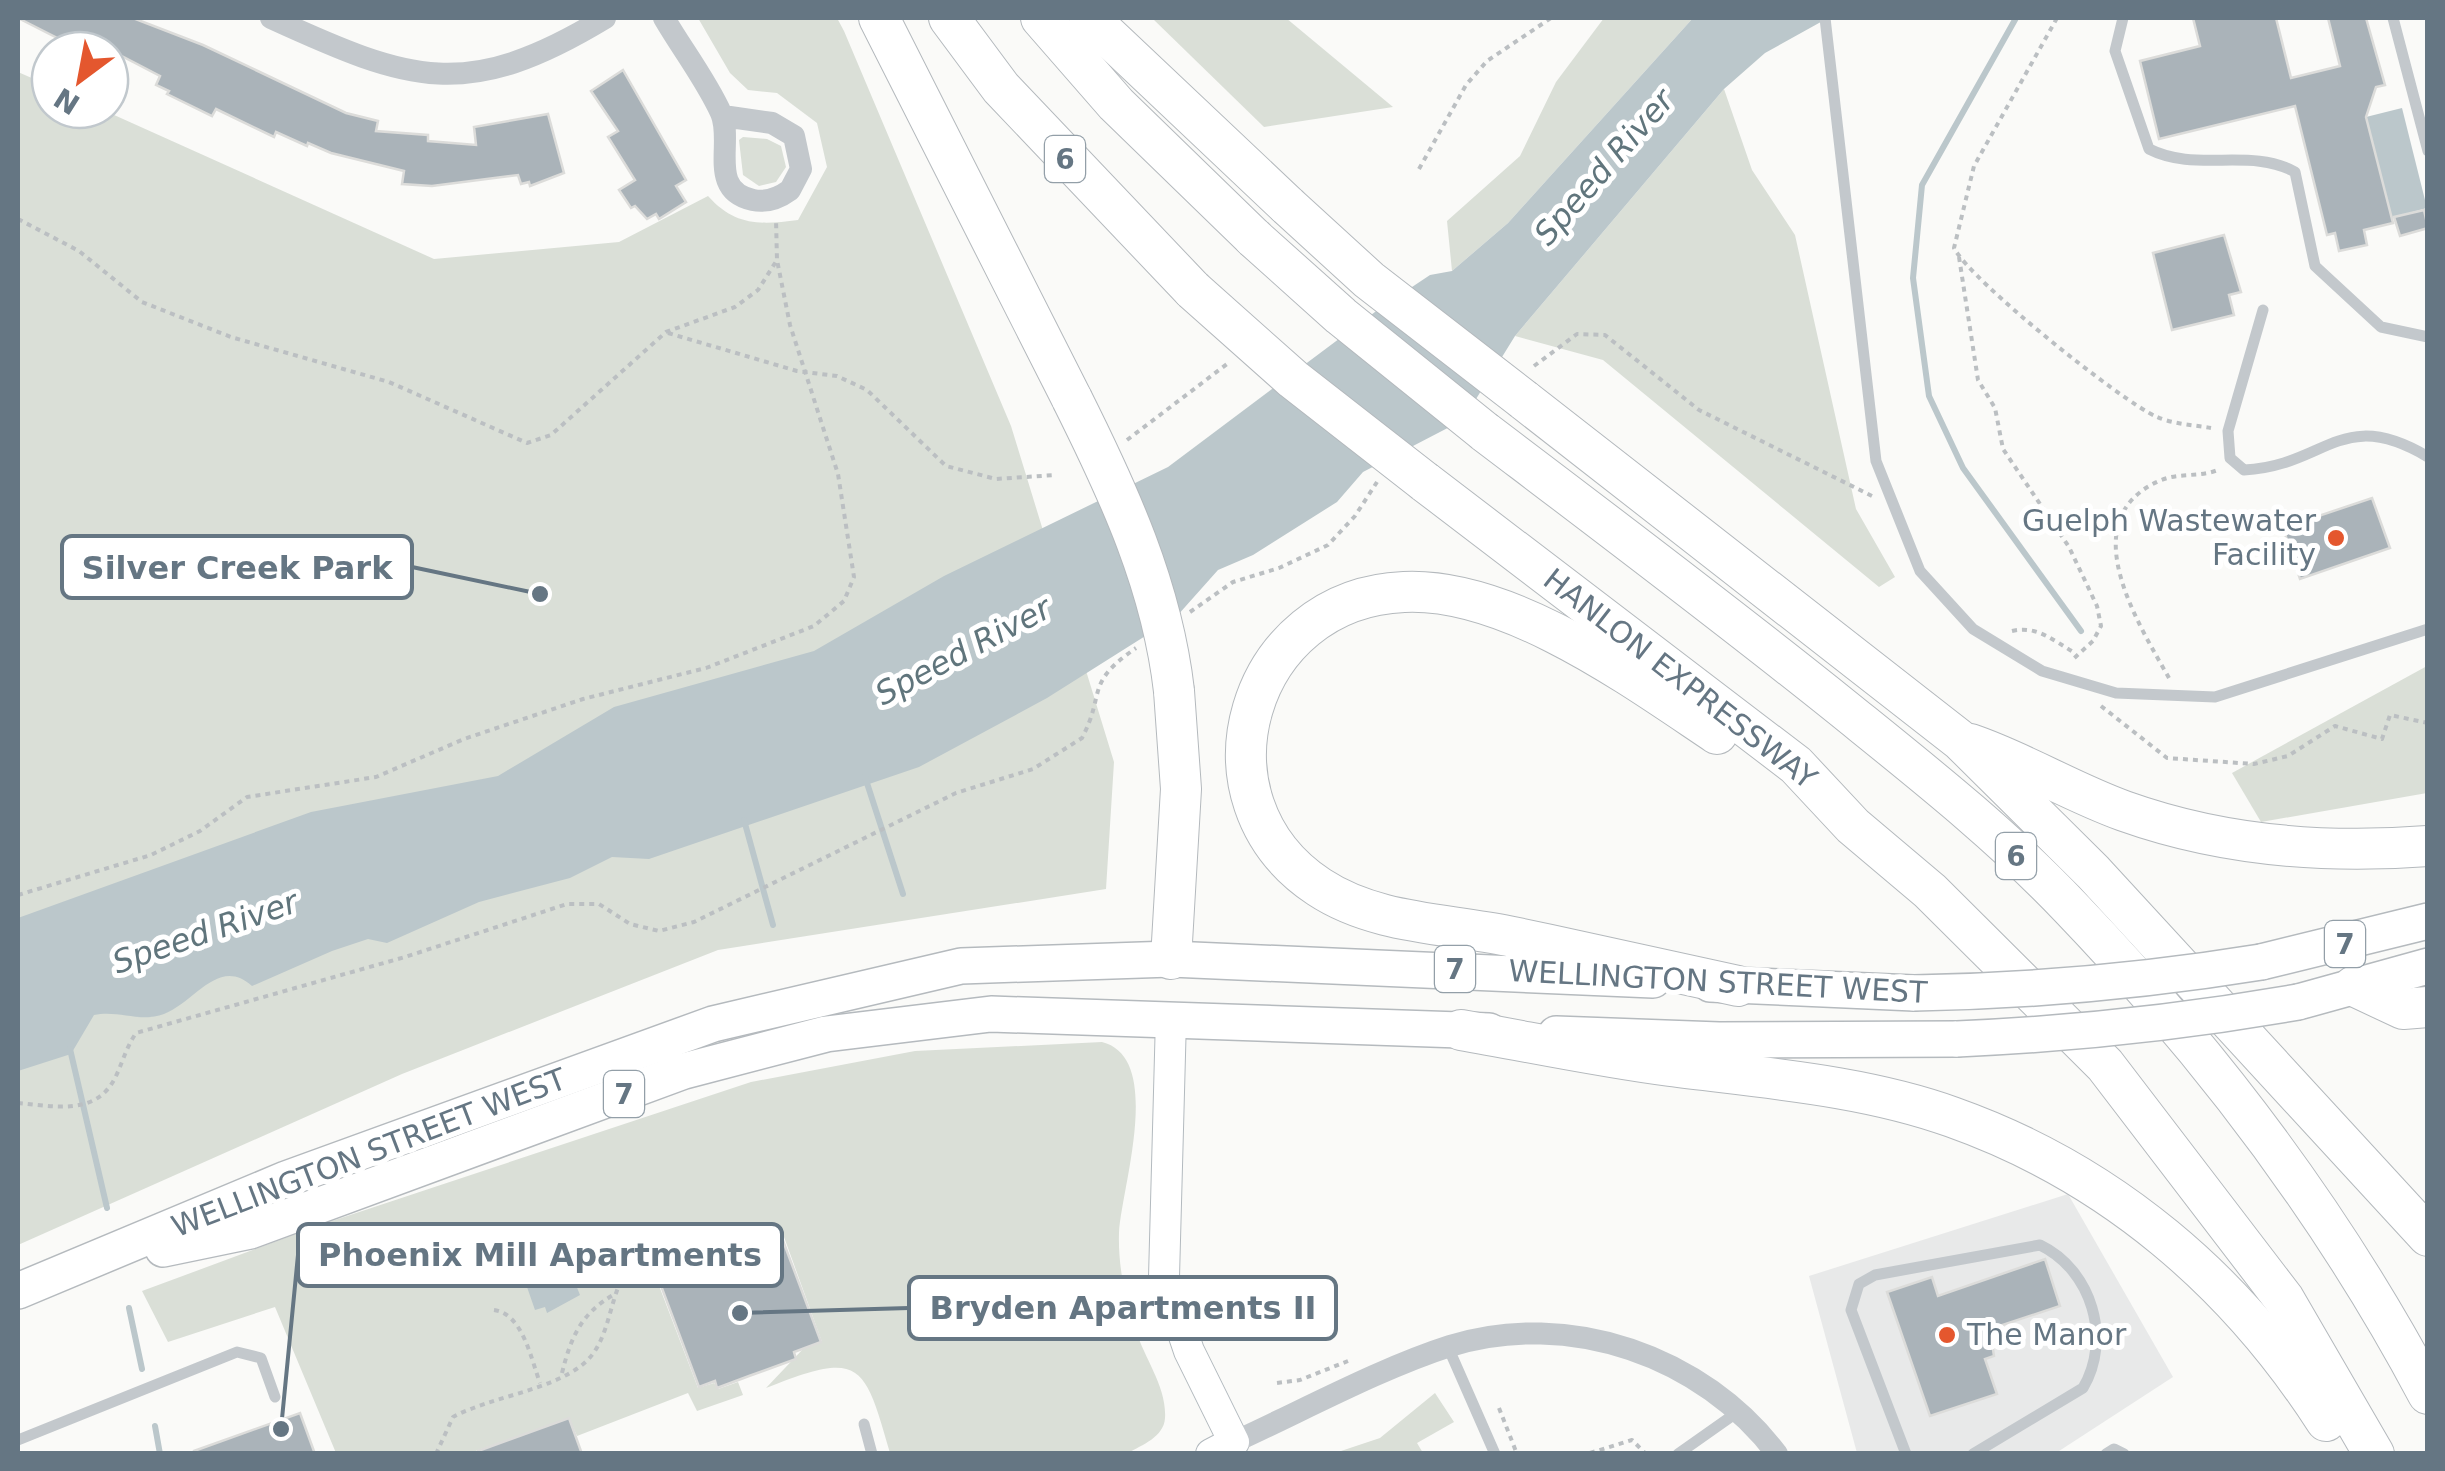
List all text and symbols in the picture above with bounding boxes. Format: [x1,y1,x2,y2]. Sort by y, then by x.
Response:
north arrow [30,30,130,130]
water label: Speed River [1526,80,1683,252]
text: N [48,81,86,121]
road number: 6 [1045,136,1085,182]
place label: Guelph Wastewater Facility [2022,503,2317,572]
marker: Guelph Wastewater Facility [2325,527,2347,549]
callout: Silver Creek Park [62,536,412,598]
text: Silver Creek Park [82,549,393,587]
street label: HANLON EXPRESSWAY [1537,561,1824,796]
water label: Speed River [869,588,1059,713]
road number: 6 [1996,833,2036,879]
water label: Speed River [107,882,304,981]
road number: 7 [2325,921,2365,967]
road number: 7 [1435,946,1475,992]
street label: WELLINGTON STREET WEST [1508,953,1929,1010]
street label: WELLINGTON STREET WEST [167,1061,571,1244]
road number: 7 [604,1071,644,1117]
callout: Phoenix Mill Apartments [298,1224,782,1286]
text: Phoenix Mill Apartments [318,1236,762,1274]
callout: Bryden Apartments II [909,1277,1336,1339]
text: Bryden Apartments II [929,1289,1317,1327]
place label: The Manor [1966,1317,2127,1352]
marker: The Manor [1936,1324,1958,1346]

